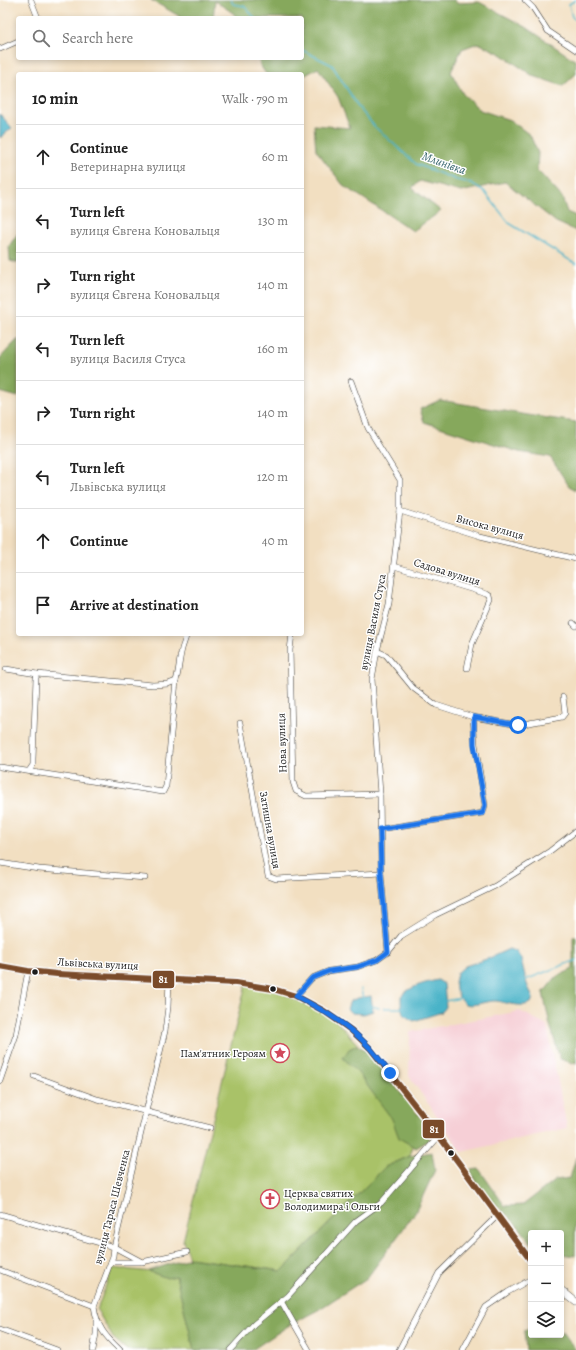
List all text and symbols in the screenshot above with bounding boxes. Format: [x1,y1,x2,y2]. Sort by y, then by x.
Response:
search box [16,16,304,60]
icon: search [30,27,52,49]
text: Search here [62,28,133,48]
text: 10 min [32,87,78,110]
text: Walk · 790 m [222,90,288,107]
text: Continue [70,138,128,158]
icon: ahead [32,146,54,168]
text: 60 m [262,148,288,165]
water label: Млинівка [420,148,468,178]
text: Ветеринарна вулиця [70,158,186,175]
text: Turn left [70,202,125,222]
icon: left [32,210,54,232]
text: 130 m [258,212,288,229]
text: вулиця Євгена Коновальця [70,222,220,239]
text: Turn right [70,266,135,286]
icon: right [32,274,54,296]
text: 140 m [257,276,288,293]
text: вулиця Євгена Коновальця [70,286,220,303]
text: Turn left [70,330,125,350]
icon: left [32,338,54,360]
text: 160 m [257,340,288,357]
text: вулиця Василя Стуса [70,350,186,367]
icon: right [32,402,54,424]
text: Turn right [70,403,135,423]
text: 140 m [257,404,288,421]
text: Turn left [70,458,125,478]
icon: left [32,466,54,488]
text: 120 m [257,468,288,485]
text: Львівська вулиця [70,478,166,495]
street label: Висока вулиця [455,511,525,543]
icon: ahead [32,530,54,552]
text: Continue [70,531,128,551]
text: 40 m [262,532,288,549]
street label: Садова вулиця [412,555,482,589]
street label: вулиця Василя Стуса [356,572,390,671]
icon: arrive [32,594,54,616]
text: Arrive at destination [70,595,199,615]
street label: Нова вулиця [273,713,291,773]
route start [509,716,527,734]
street label: Затишна вулиця [256,790,284,870]
street label: Львівська вулиця [57,954,139,974]
unlabelled marker [30,967,40,977]
line badge: 81 [152,970,175,989]
text: 81 [158,972,168,987]
unlabelled marker [268,984,278,994]
place icon: Пам'ятник Героям [269,1042,291,1064]
place label: Пам'ятник Героям [180,1046,266,1061]
route end [381,1064,399,1082]
line badge: 81 [422,1119,445,1139]
text: 81 [429,1122,439,1137]
street label: вулиця Тараса Шевченка [90,1147,134,1266]
unlabelled marker [446,1148,456,1158]
place label: Церква святих Володимира і Ольги [284,1186,380,1214]
church icon: Церква святих Володимира і Ольги [259,1188,281,1210]
map controls [528,1230,564,1338]
button: + [528,1230,564,1266]
button: − [528,1266,564,1302]
button: layers [528,1302,564,1338]

